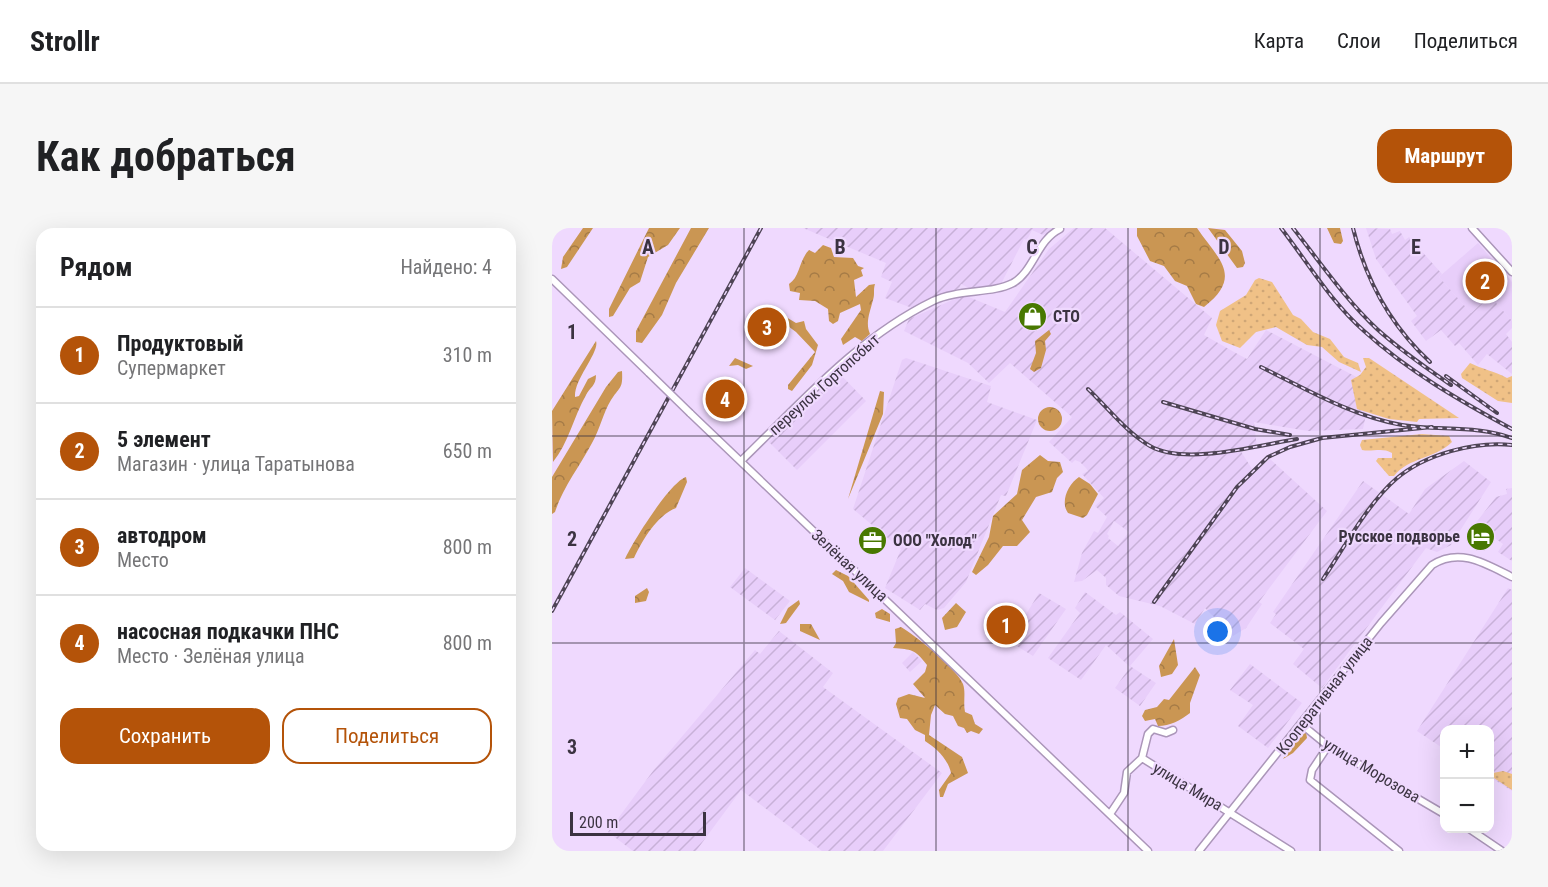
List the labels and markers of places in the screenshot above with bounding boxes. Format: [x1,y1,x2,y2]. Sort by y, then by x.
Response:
pin: 2 [1466,259,1504,304]
shop icon: СТО [1016,300,1048,332]
pin: 3 [748,304,786,350]
place label: СТО [1053,307,1080,326]
pin: 4 [706,376,744,422]
hotel icon: Русское подворье [1465,520,1497,552]
office icon: ООО "Холод" [856,524,888,556]
place label: Русское подворье [1338,527,1460,546]
place label: ООО "Холод" [893,531,977,550]
pin: 1 [986,602,1026,648]

